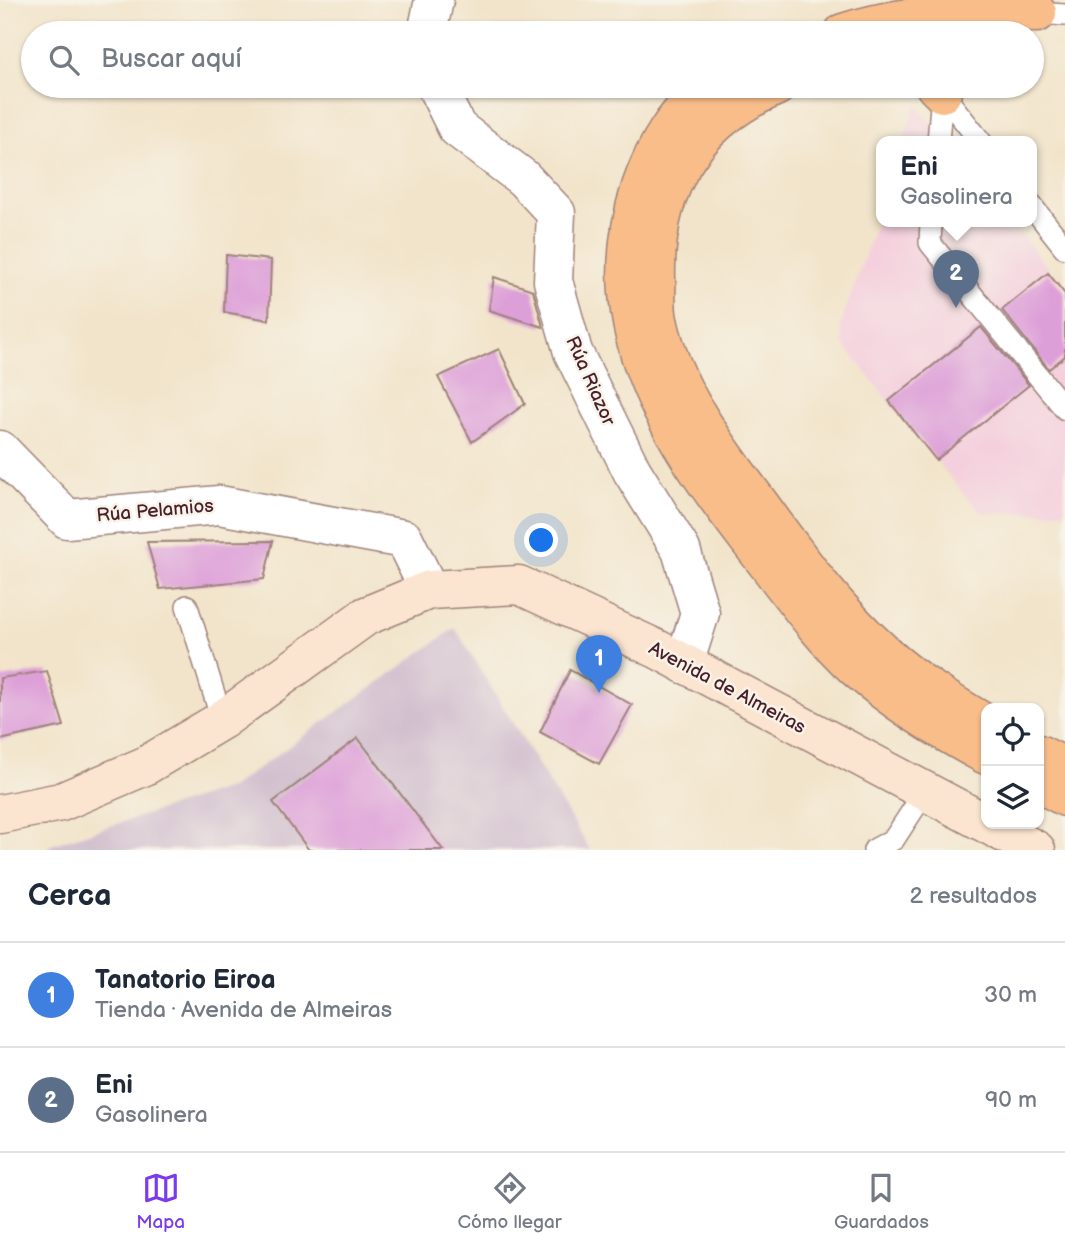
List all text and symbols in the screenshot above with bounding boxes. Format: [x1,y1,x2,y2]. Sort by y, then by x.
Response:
search box [21,21,1044,98]
icon: search [45,41,83,79]
text: Buscar aquí [101,44,242,75]
popup [876,136,1037,227]
text: Eni [900,152,938,183]
text: Gasolinera [900,183,1013,211]
pin: 2 [933,250,979,308]
street label: Rúa Riazor [560,333,620,430]
street label: Rúa Pelamios [95,494,215,528]
your location [524,523,558,557]
pin: 1 [576,635,622,693]
street label: Avenida de Almeiras [645,637,809,739]
map controls [981,703,1044,829]
button: locate [981,703,1044,766]
button: layers [981,766,1044,829]
text: Cerca [28,878,111,914]
text: 2 resultados [909,882,1037,910]
text: Tanatorio Eiroa [95,965,276,996]
text: 1 [46,981,56,1009]
text: 30 m [984,981,1037,1009]
text: Tienda · Avenida de Almeiras [95,996,392,1024]
text: Eni [95,1070,133,1101]
text: 2 [44,1086,58,1114]
text: 90 m [985,1086,1037,1114]
text: Gasolinera [95,1101,208,1129]
tab: Mapa [136,1169,185,1234]
tab: Cómo llegar [457,1169,562,1234]
tab: Guardados [834,1169,929,1234]

